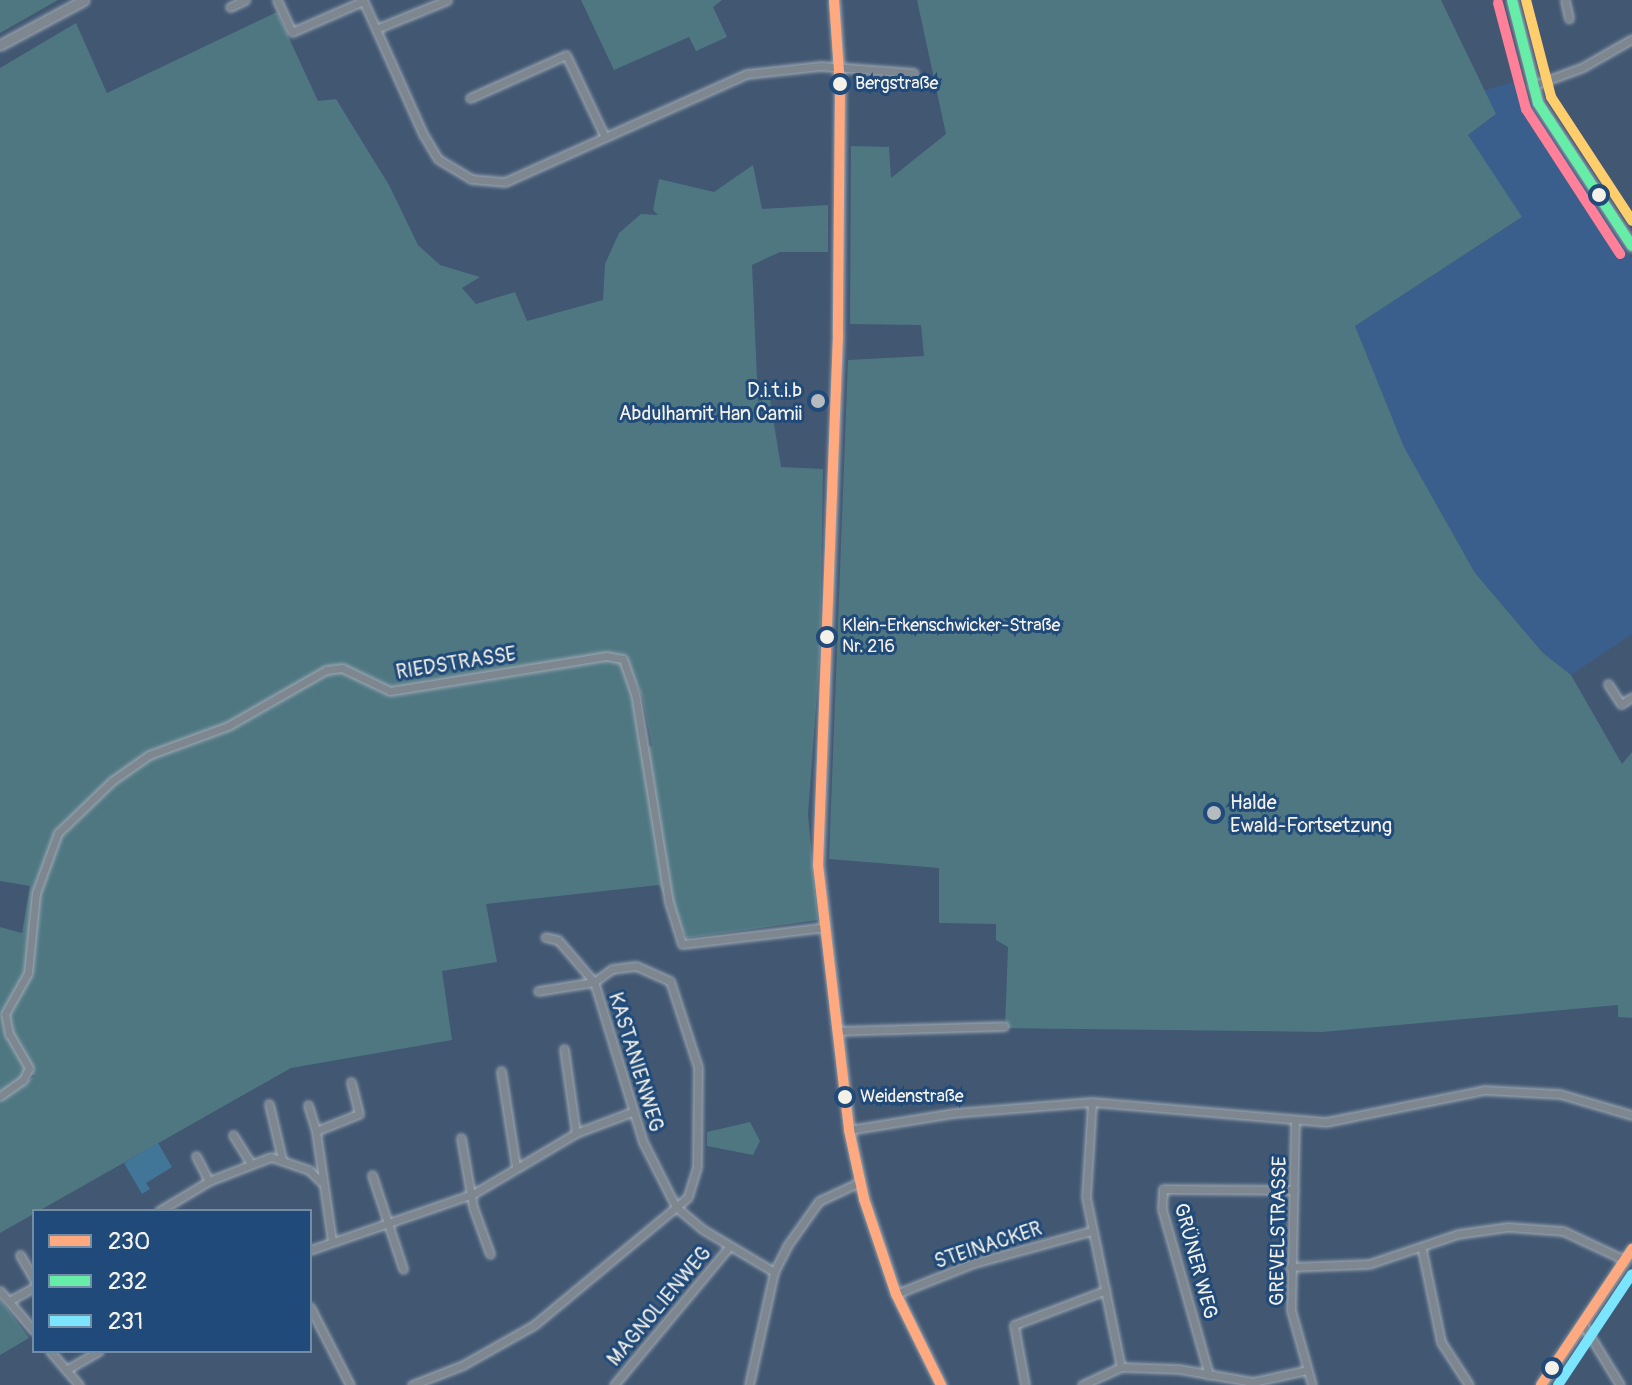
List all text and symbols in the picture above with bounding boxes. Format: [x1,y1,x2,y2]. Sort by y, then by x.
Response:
place label: Bergstraße [855,73,938,95]
marker: Bergstraße [832,76,848,92]
unlabelled marker [1591,187,1607,203]
place label: D.i.t.i.b Abdulhamit Han Camii [619,378,802,425]
marker: D.i.t.i.b Abdulhamit Han Camii [809,392,827,410]
place label: Klein-Erkenschwicker-Straße Nr. 216 [842,616,1060,658]
marker: Klein-Erkenschwicker-Straße Nr. 216 [819,629,835,645]
street label: RIEDSTRASSE [394,642,518,684]
place label: Halde Ewald-Fortsetzung [1230,790,1392,837]
marker: Halde Ewald-Fortsetzung [1205,804,1223,822]
street label: KASTANIENWEG [603,989,669,1135]
place label: Weidenstraße [860,1086,964,1108]
marker: Weidenstraße [837,1089,853,1105]
street label: GREVELSTRASSE [1265,1156,1291,1306]
street label: GRÜNER WEG [1169,1200,1223,1322]
legend [32,1209,312,1353]
street label: STEINACKER [931,1216,1045,1274]
text: 230 [108,1227,150,1256]
street label: MAGNOLIENWEG [602,1241,716,1371]
text: 232 [108,1267,148,1296]
text: 231 [108,1307,143,1336]
unlabelled marker [1544,1360,1560,1376]

